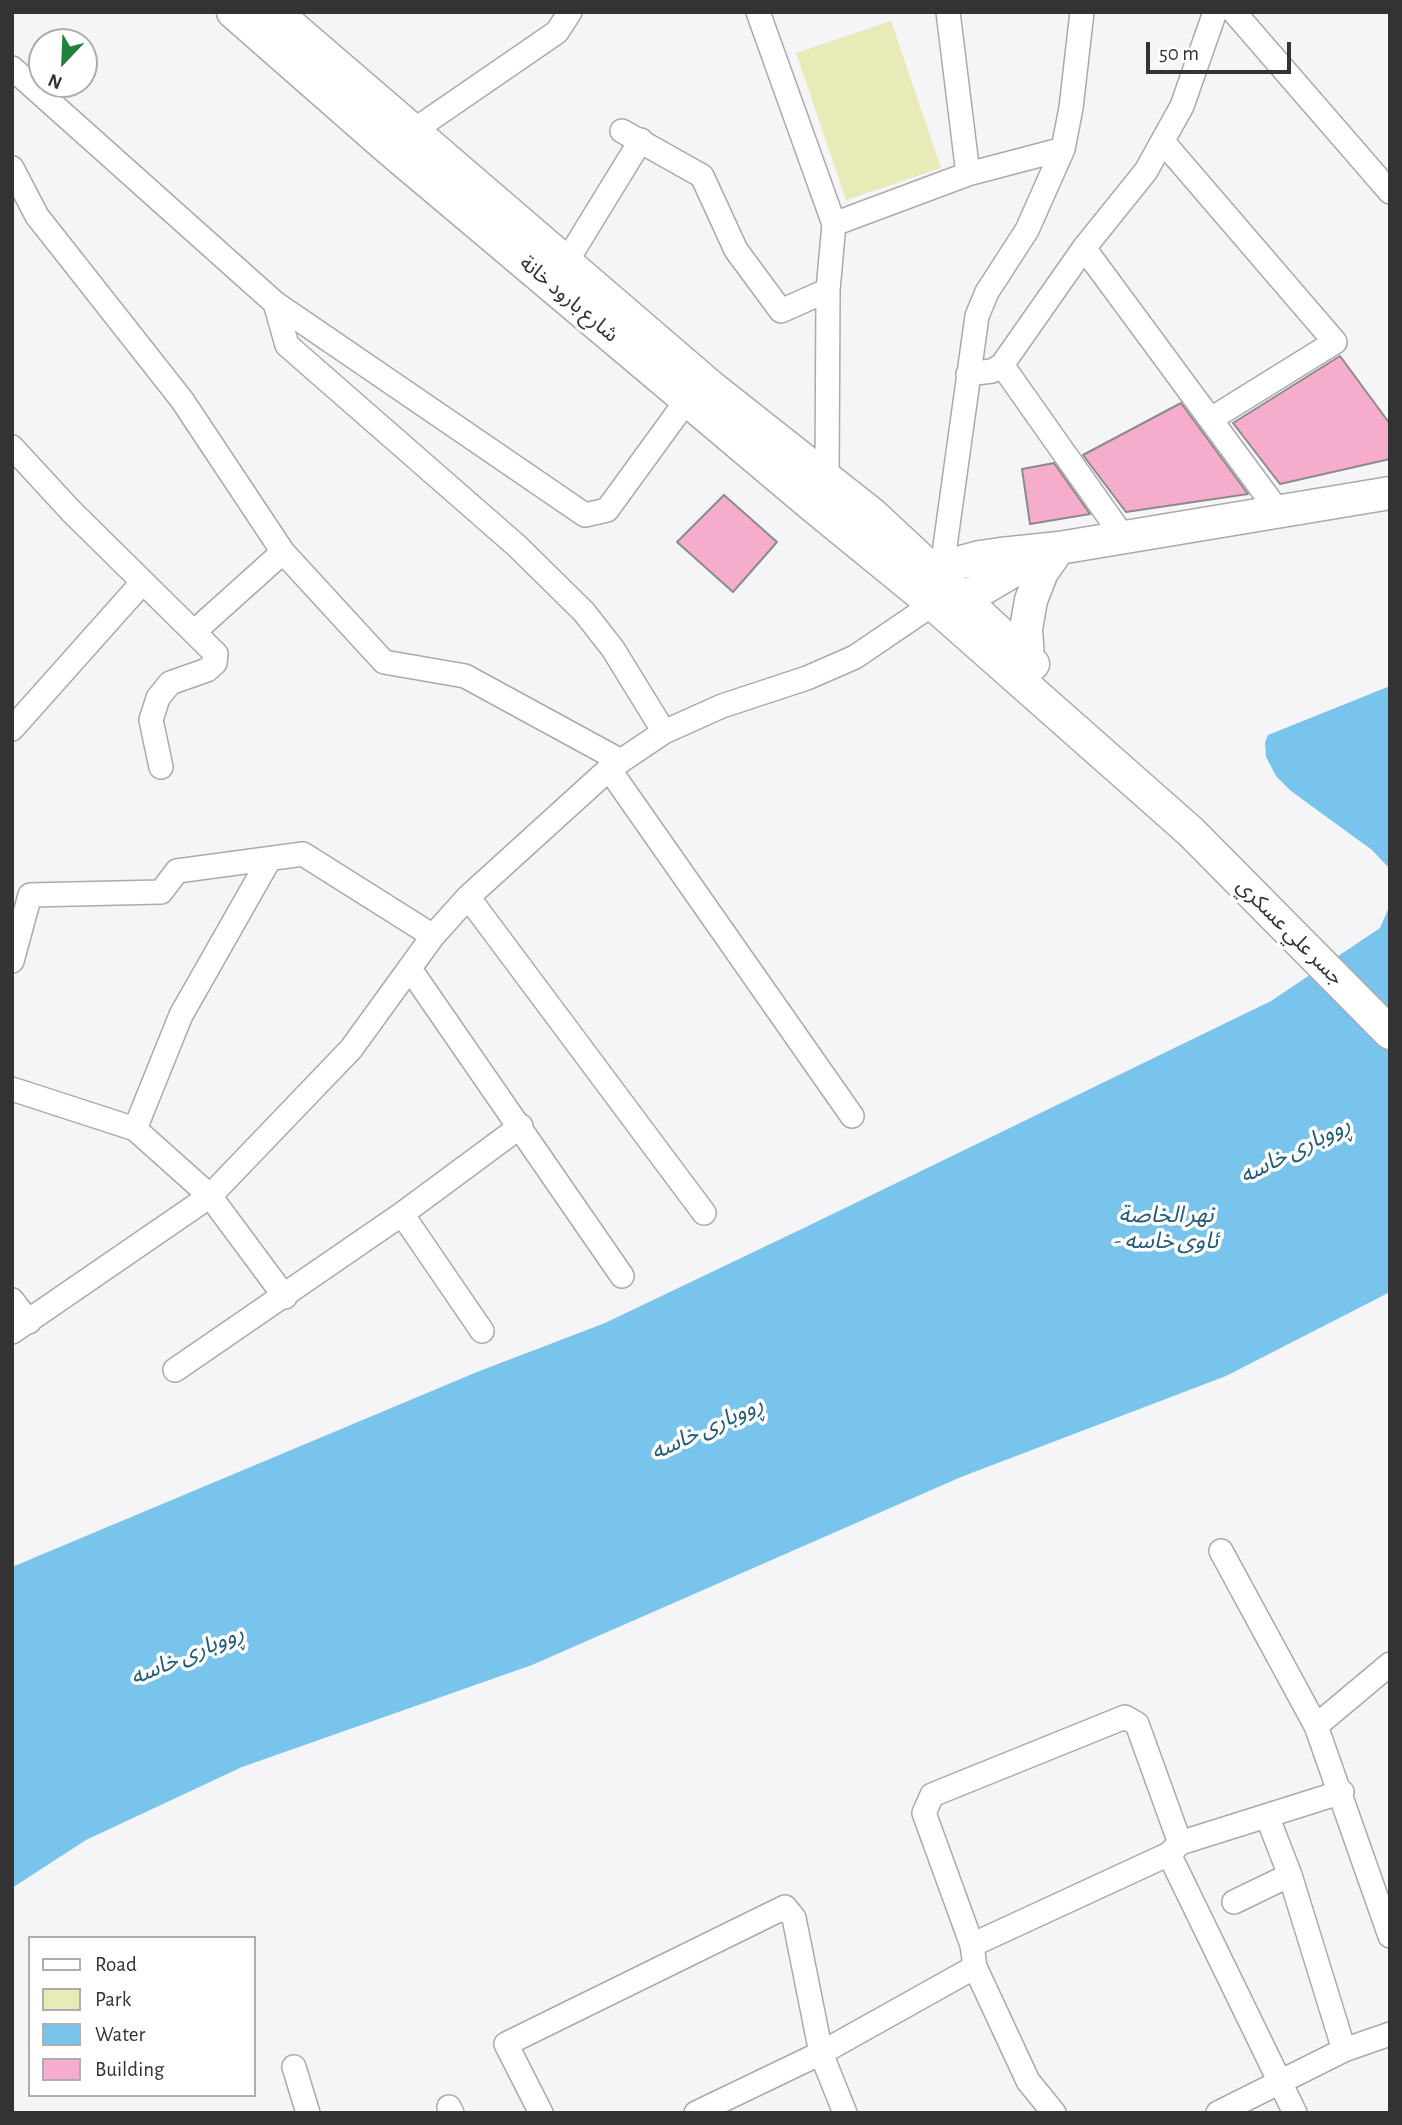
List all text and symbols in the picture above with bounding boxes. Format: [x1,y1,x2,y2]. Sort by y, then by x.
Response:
north arrow [28,28,98,98]
scale bar [1150,28,1295,72]
text: 50 m [1159,43,1199,64]
text: N [46,70,65,92]
street label: شارع بارود خانة [515,250,623,348]
street label: جسر علي عسكري [1231,873,1349,991]
water label: ڕووباری خاسە [1235,1110,1355,1190]
water label: نهر الخاصة - ئاوی خاسە [1114,1201,1218,1255]
water label: ڕووباری خاسە [647,1390,767,1466]
water label: ڕووباری خاسە [126,1619,248,1691]
legend [28,1936,256,2097]
text: Road [95,1954,137,1975]
text: Park [95,1989,131,2010]
text: Water [95,2024,145,2045]
text: Building [95,2059,164,2080]

